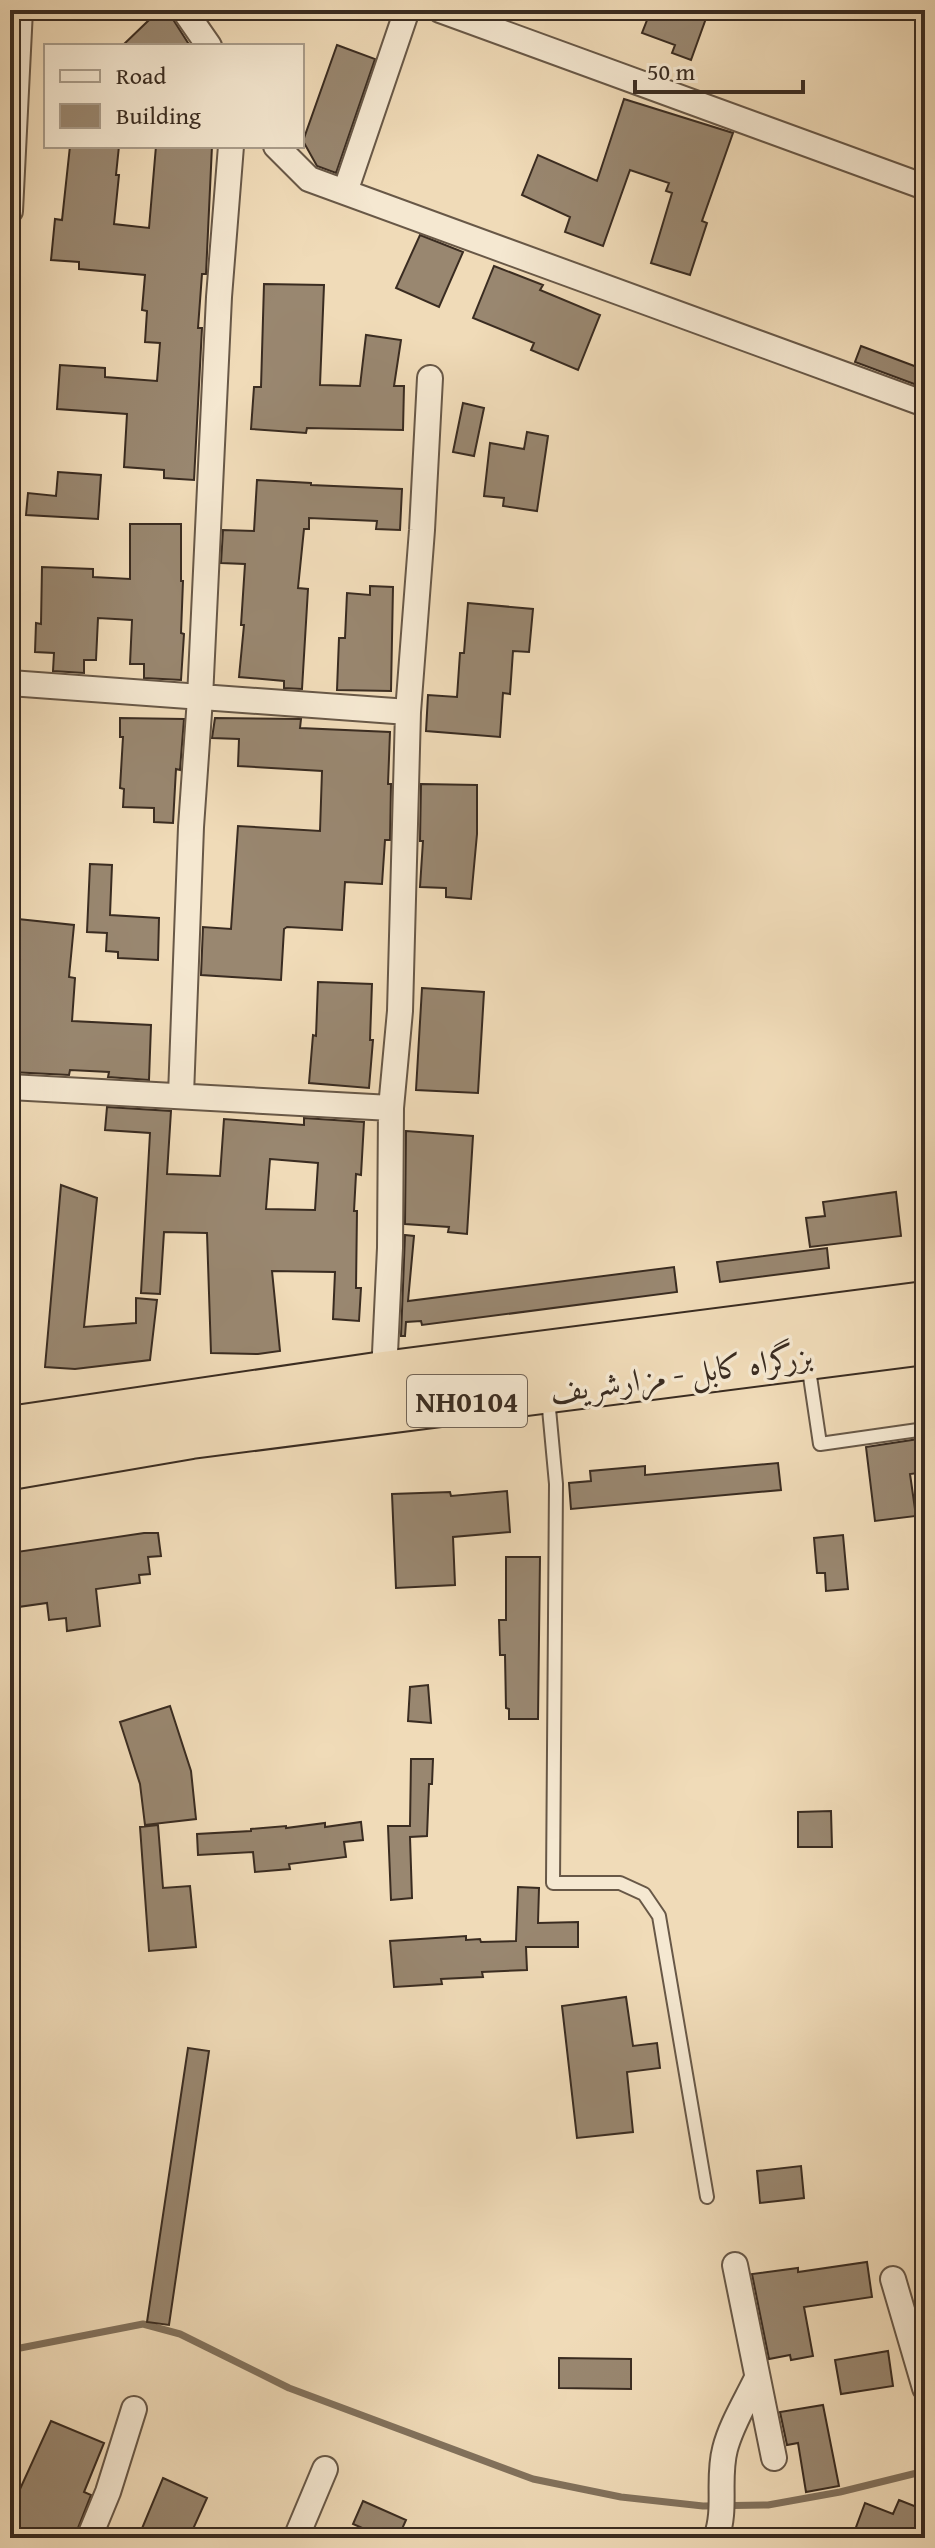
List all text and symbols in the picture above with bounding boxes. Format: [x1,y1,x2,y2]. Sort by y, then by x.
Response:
legend [44,44,304,148]
scale bar [635,44,803,94]
text: 50 m [647,54,695,89]
text: Road [116,58,166,93]
text: Building [116,98,201,133]
street label: بزرگراه کابل - مزارشریف [547,1331,816,1415]
road number: NH0104 [407,1375,527,1427]

